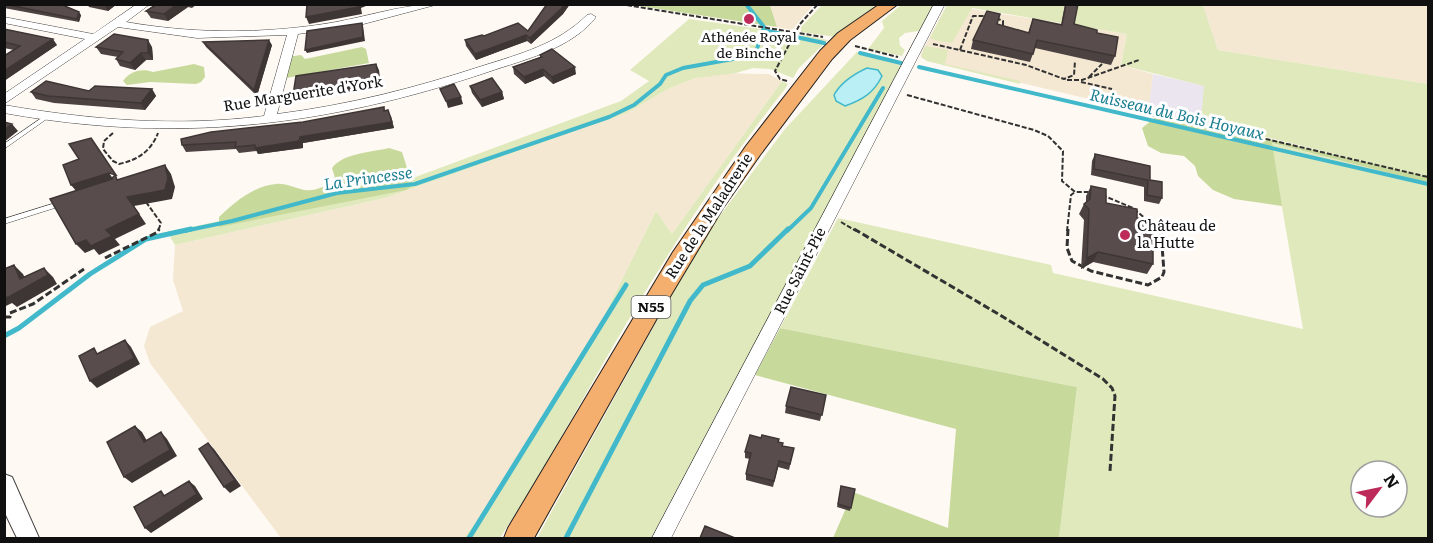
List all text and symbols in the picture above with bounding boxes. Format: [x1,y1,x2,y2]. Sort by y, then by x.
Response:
marker: Athénée Royal de Binche [742,12,756,26]
place label: Athénée Royal de Binche [701,26,797,62]
street label: Rue Marguerite d'York [222,68,385,116]
water label: Ruisseau du Bois Hoyaux [1088,81,1267,145]
street label: Rue de la Maladrerie [658,148,757,283]
water label: La Princesse [322,159,414,195]
place label: Château de la Hutte [1137,213,1216,253]
street label: Rue Saint-Pie [767,223,831,318]
marker: Château de la Hutte [1118,228,1132,242]
road number: N55 [632,296,670,318]
north arrow [1349,459,1409,519]
text: N [1379,468,1406,493]

